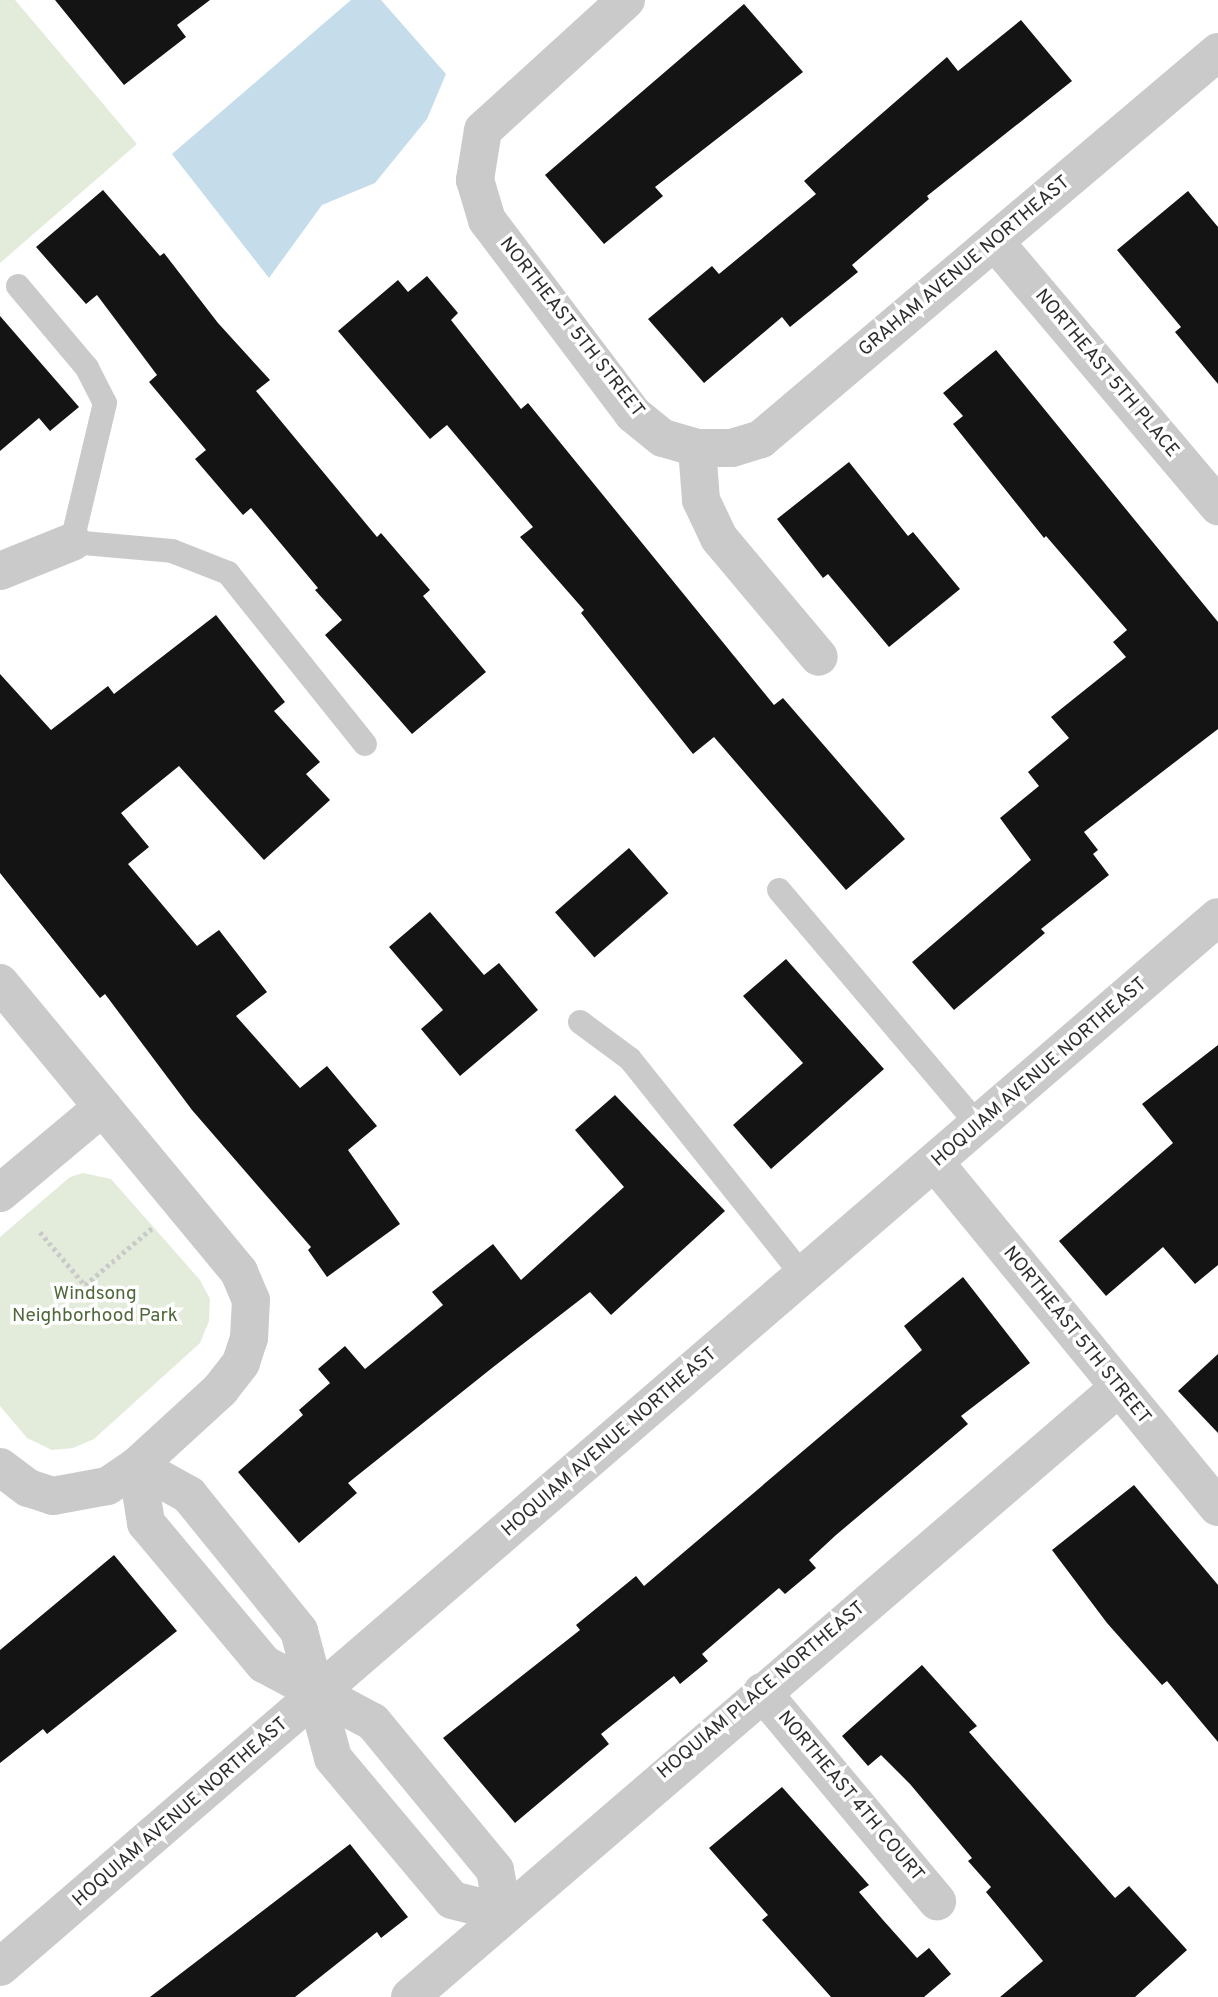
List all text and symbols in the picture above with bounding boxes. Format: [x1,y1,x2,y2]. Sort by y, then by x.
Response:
street label: GRAHAM AVENUE NORTHEAST [854,172,1076,362]
street label: NORTHEAST 5TH STREET [493,233,649,423]
street label: NORTHEAST 5TH PLACE [1029,285,1183,463]
street label: HOQUIAM AVENUE NORTHEAST [928,973,1152,1173]
street label: NORTHEAST 5TH STREET [997,1242,1155,1430]
park label: Windsong Neighborhood Park [12,1284,178,1328]
street label: HOQUIAM AVENUE NORTHEAST [498,1343,722,1543]
street label: HOQUIAM PLACE NORTHEAST [654,1597,870,1785]
street label: NORTHEAST 4TH COURT [772,1707,928,1887]
street label: HOQUIAM AVENUE NORTHEAST [69,1713,293,1913]

